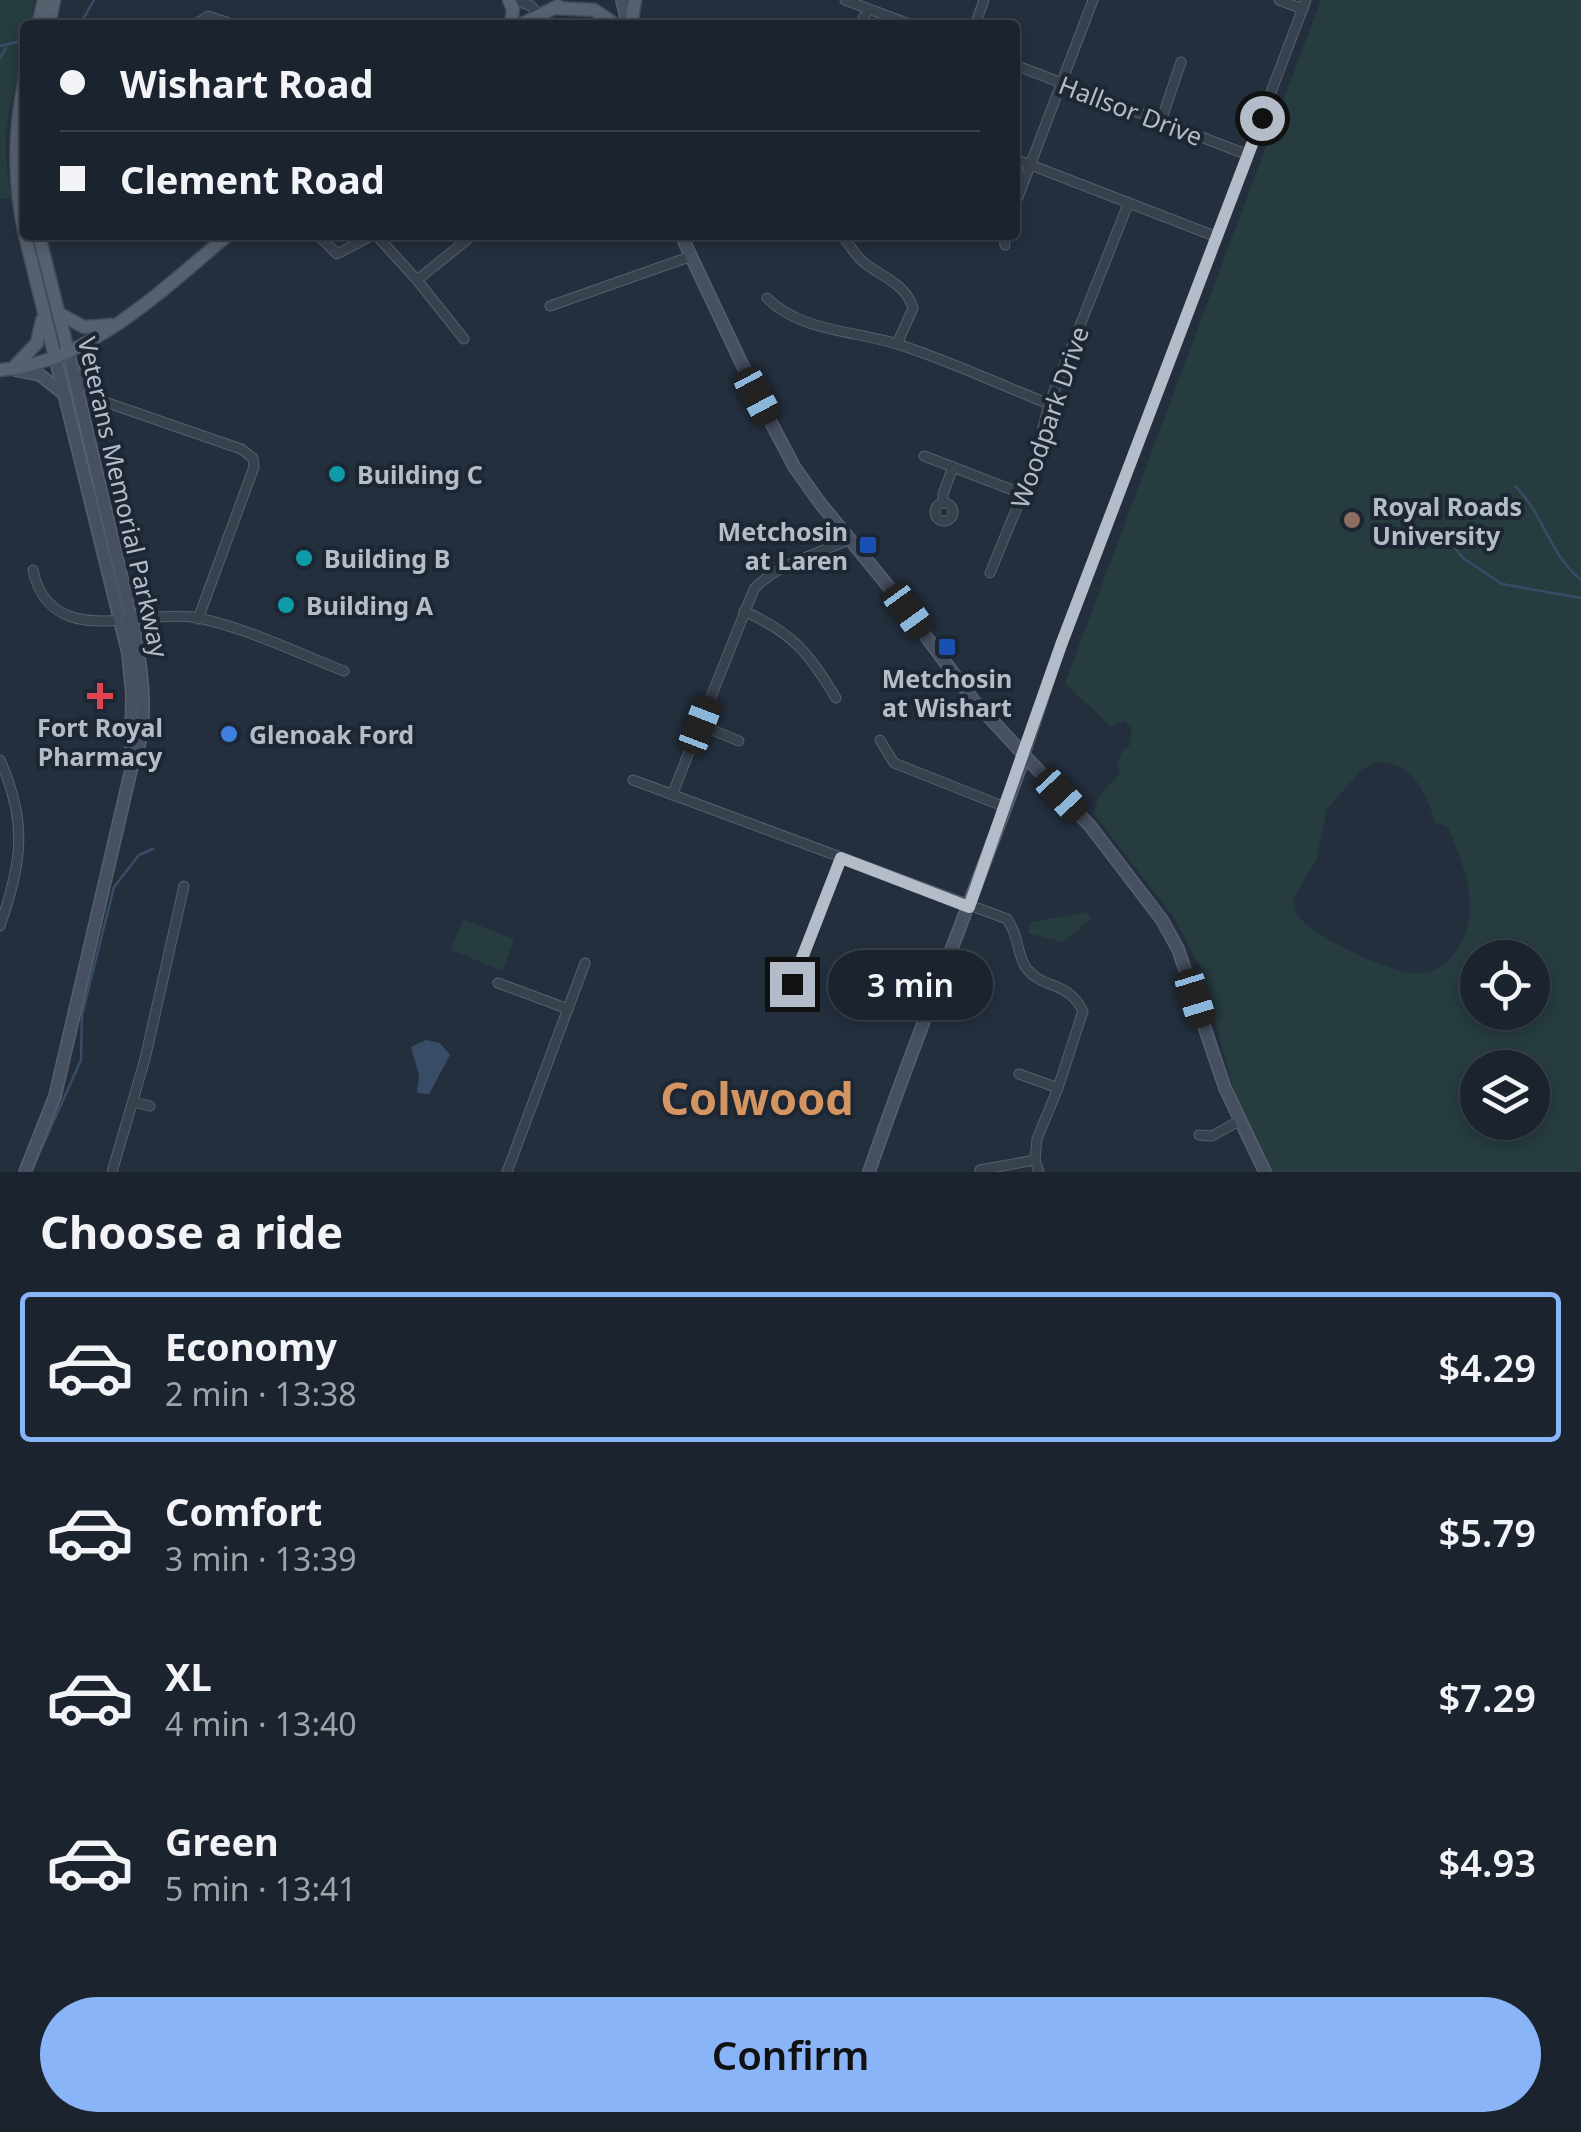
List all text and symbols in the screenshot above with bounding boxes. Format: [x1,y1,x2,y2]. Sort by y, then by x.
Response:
text: Wishart Road [120,57,373,109]
street label: Hallsor Drive [1054,67,1208,153]
route start [1240,96,1285,141]
text: Clement Road [120,153,385,205]
street label: Woodpark Drive [1002,322,1096,512]
street label: Veterans Memorial Parkway [71,333,177,661]
car [730,362,784,430]
place label: Building C [357,457,483,491]
marker: Building C [326,463,348,485]
place label: Royal Roads University [1372,489,1522,552]
marker: Royal Roads University [1341,509,1363,531]
place label: Metchosin at Laren [718,514,848,577]
marker: Metchosin at Laren [857,534,879,556]
place label: Building B [324,541,450,575]
marker: Building B [293,547,315,569]
car [878,578,938,644]
place label: Building A [306,588,434,622]
marker: Building A [275,594,297,616]
marker: Metchosin at Wishart [936,636,958,658]
place label: Metchosin at Wishart [882,661,1012,724]
marker: Fort Royal Pharmacy [89,685,111,707]
car [675,692,725,758]
place label: Fort Royal Pharmacy [37,710,163,773]
place label: Glenoak Ford [249,717,414,751]
marker: Glenoak Ford [218,723,240,745]
car [1030,763,1092,827]
map controls [1460,940,1550,1140]
button: locate [1460,940,1550,1030]
callout: 3 min [827,949,992,1019]
route end [770,962,815,1007]
text: 3 min [867,963,954,1006]
car [1172,965,1218,1031]
button: layers [1460,1050,1550,1140]
district label: Colwood [660,1067,854,1128]
text: Choose a ride [40,1201,343,1262]
text: Economy [165,1320,337,1372]
icon: car [45,1322,135,1412]
text: $4.29 [1439,1341,1536,1393]
text: 2 min · 13:38 [165,1372,357,1415]
text: Comfort [165,1485,322,1537]
icon: car [45,1487,135,1577]
text: $5.79 [1439,1506,1536,1558]
text: 3 min · 13:39 [165,1537,357,1580]
text: XL [165,1650,212,1702]
icon: car [45,1652,135,1742]
text: $7.29 [1439,1671,1536,1723]
text: 4 min · 13:40 [165,1702,357,1745]
text: Green [165,1815,279,1867]
icon: car [45,1817,135,1907]
text: $4.93 [1439,1836,1536,1888]
text: 5 min · 13:41 [165,1867,357,1910]
button: Confirm [40,1997,1541,2112]

